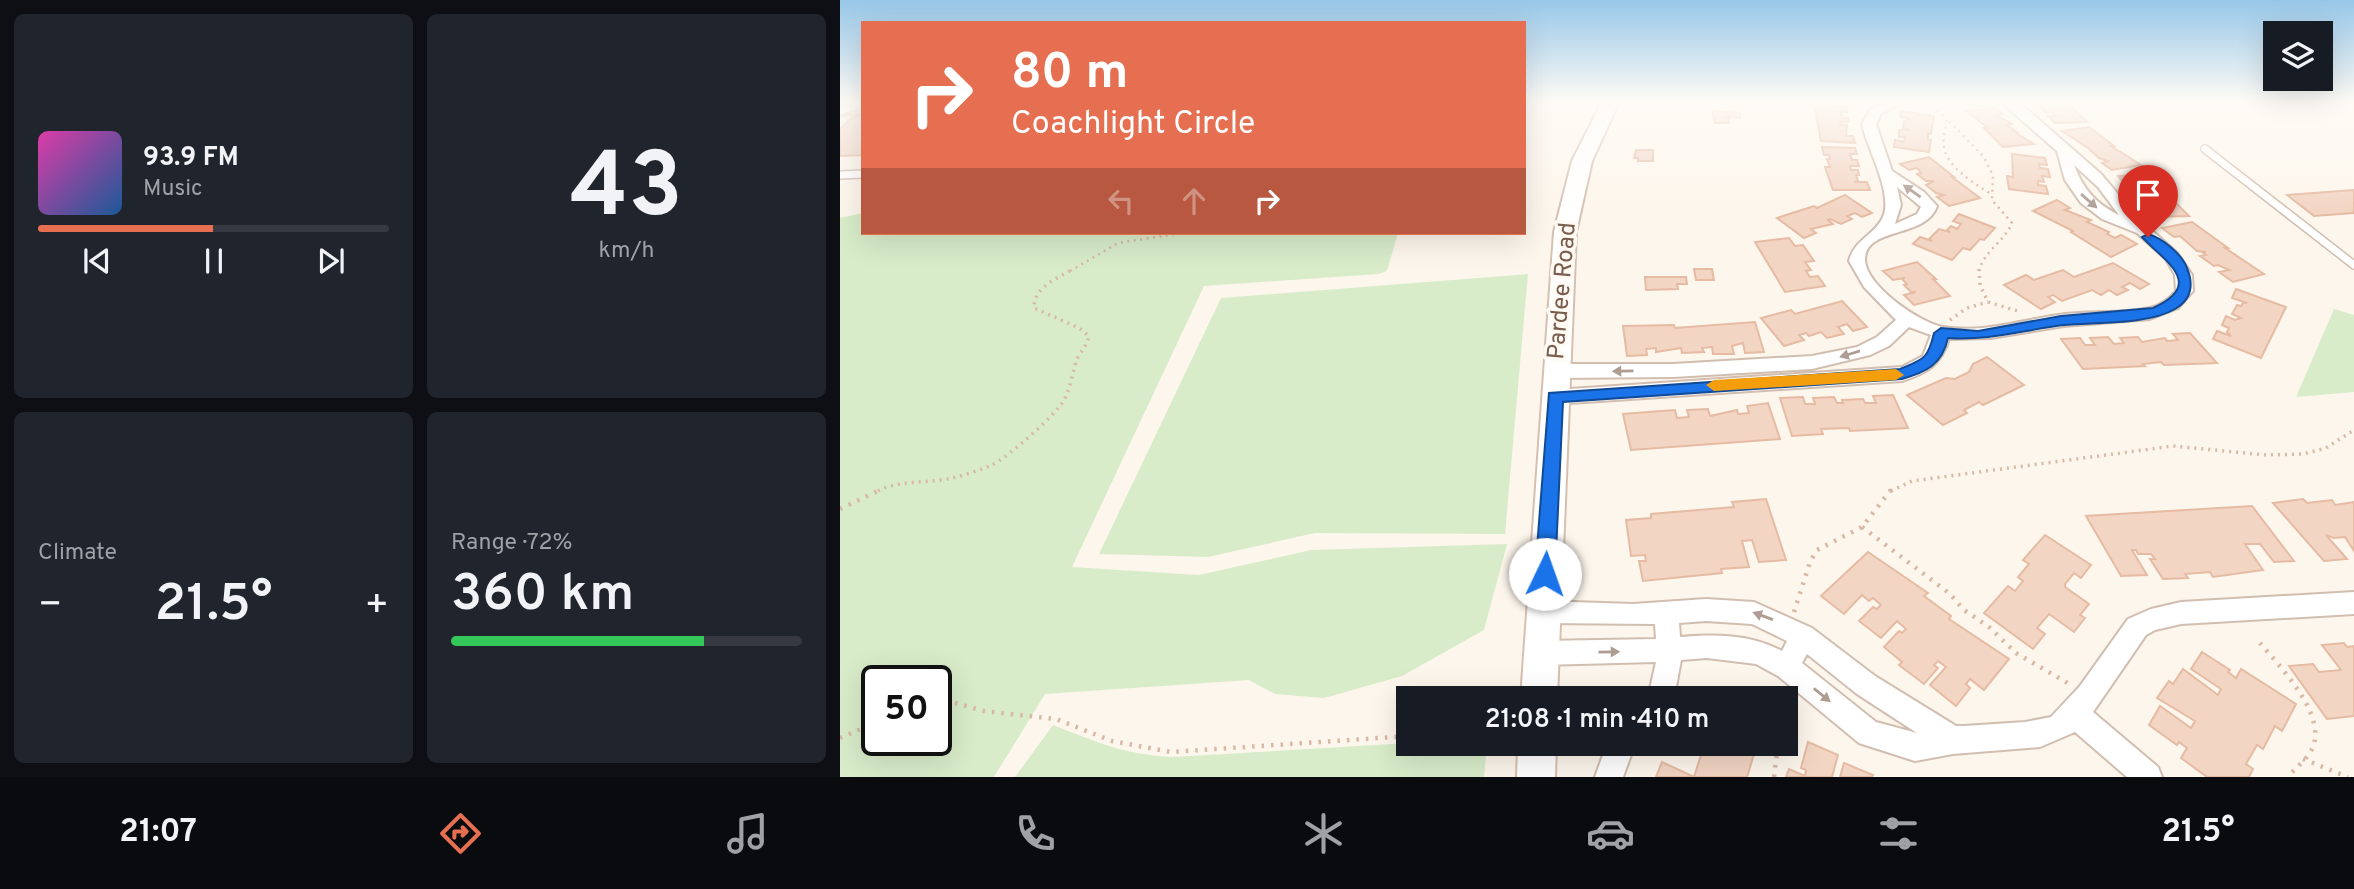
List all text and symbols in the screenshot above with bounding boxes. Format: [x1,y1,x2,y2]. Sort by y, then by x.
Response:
map controls [2263,21,2333,91]
button: layers [2263,21,2333,91]
text: 80 m [1011,44,1128,106]
icon: right [896,49,987,140]
text: Coachlight Circle [1011,105,1255,145]
text: 43 [570,134,683,249]
text: 93.9 FM [143,142,239,175]
pin [2118,165,2178,237]
text: Music [143,175,203,204]
icon: arrive [2129,176,2167,214]
icon: left [1102,182,1140,220]
icon: ahead [1175,182,1213,220]
icon: right [1248,182,1286,220]
one-way arrow [1903,184,1921,198]
one-way arrow [2080,193,2098,209]
street label: Pardee Road [1542,221,1584,361]
text: km/h [599,237,654,266]
icon: previous [78,242,116,280]
icon: pause [195,242,233,280]
icon: next [312,242,350,280]
one-way arrow [1839,349,1860,359]
one-way arrow [1612,365,1634,377]
text: Range · 72% [451,529,573,558]
position arrow [1508,537,1582,611]
text: Climate [38,539,117,568]
text: 360 km [451,563,634,629]
text: 21.5° [155,573,272,639]
text: − [38,582,63,631]
text: + [364,582,389,631]
one-way arrow [1752,611,1773,622]
one-way arrow [1598,646,1620,658]
speed limit sign: 50 [861,665,952,756]
one-way arrow [1813,688,1831,703]
text: 21:08 · 1 min · 410 m [1485,704,1709,737]
icon: directions [436,809,485,858]
icon: music [723,809,772,858]
icon: phone [1011,809,1060,858]
icon: climate [1299,809,1348,858]
icon: car [1586,809,1635,858]
icon: filters [1874,809,1923,858]
text: 21:07 [119,813,197,853]
text: 21.5° [2161,813,2235,853]

